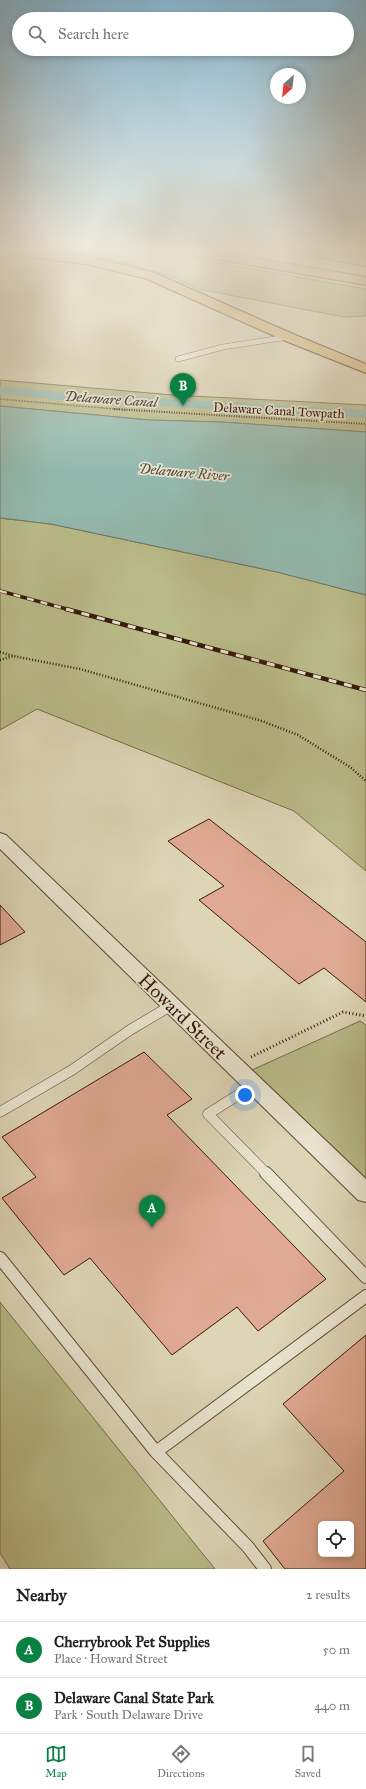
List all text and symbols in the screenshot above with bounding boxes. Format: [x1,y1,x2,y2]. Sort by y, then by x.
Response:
search box [12,12,354,56]
icon: search [26,23,48,45]
text: Search here [58,25,129,43]
north arrow [270,68,306,104]
pin: B [170,373,196,406]
water label: Delaware Canal [64,388,159,411]
street label: Delaware Canal Towpath [213,400,346,422]
water label: Delaware River [138,460,231,485]
street label: Howard Street [134,968,232,1064]
your location [235,1085,255,1105]
pin: A [139,1195,165,1228]
map controls [318,1521,354,1557]
button: locate [318,1521,354,1557]
text: Nearby [16,1585,67,1606]
text: 2 results [306,1587,350,1603]
text: Cherrybrook Pet Supplies [54,1633,210,1651]
text: A [25,1642,33,1658]
text: 50 m [323,1642,350,1658]
text: Place · Howard Street [54,1651,168,1667]
text: Delaware Canal State Park [54,1689,214,1707]
text: B [25,1698,33,1714]
text: 440 m [314,1698,350,1714]
text: Park · South Delaware Drive [54,1707,203,1723]
tab: Map [45,1743,67,1780]
tab: Directions [157,1743,205,1780]
tab: Saved [295,1743,321,1780]

